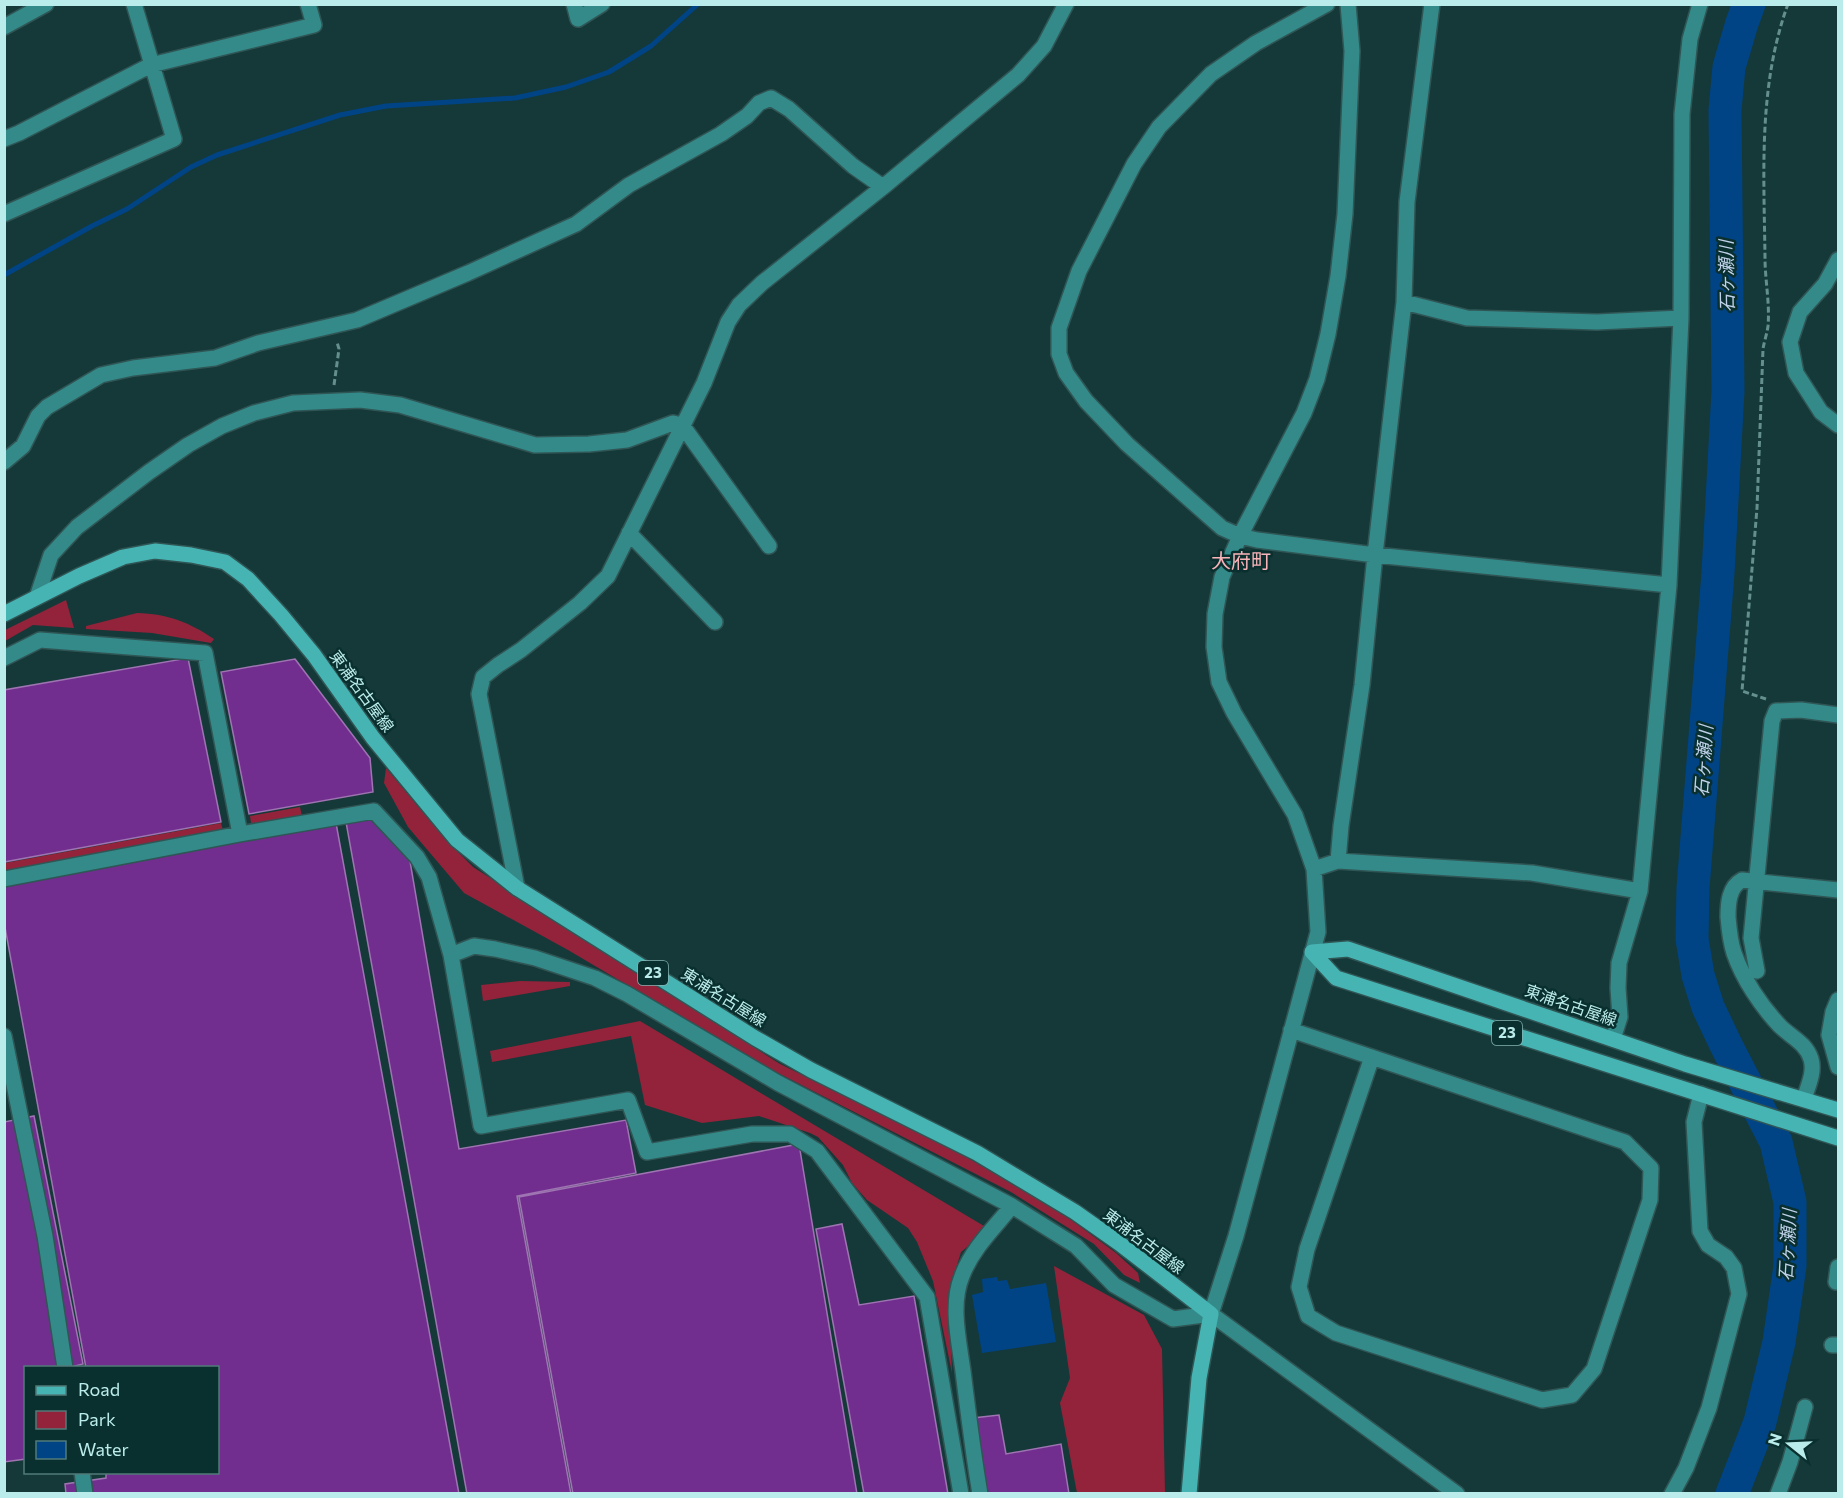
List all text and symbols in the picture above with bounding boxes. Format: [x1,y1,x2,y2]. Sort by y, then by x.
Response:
water label: 石ヶ瀬川 [1714,238,1738,312]
district label: 大府町 [1211,548,1271,572]
street label: 東浦名古屋線 [327,646,398,735]
water label: 石ヶ瀬川 [1690,722,1717,798]
road number: 23 [638,961,668,985]
street label: 東浦名古屋線 [679,963,770,1030]
street label: 東浦名古屋線 [1523,980,1620,1029]
road number: 23 [1492,1021,1522,1045]
street label: 東浦名古屋線 [1100,1204,1188,1277]
water label: 石ヶ瀬川 [1774,1206,1800,1281]
legend [24,1366,219,1474]
text: Road [78,1378,120,1400]
text: Park [78,1408,116,1430]
north arrow [1759,1414,1819,1474]
text: N [1763,1431,1785,1448]
text: Water [78,1438,129,1460]

